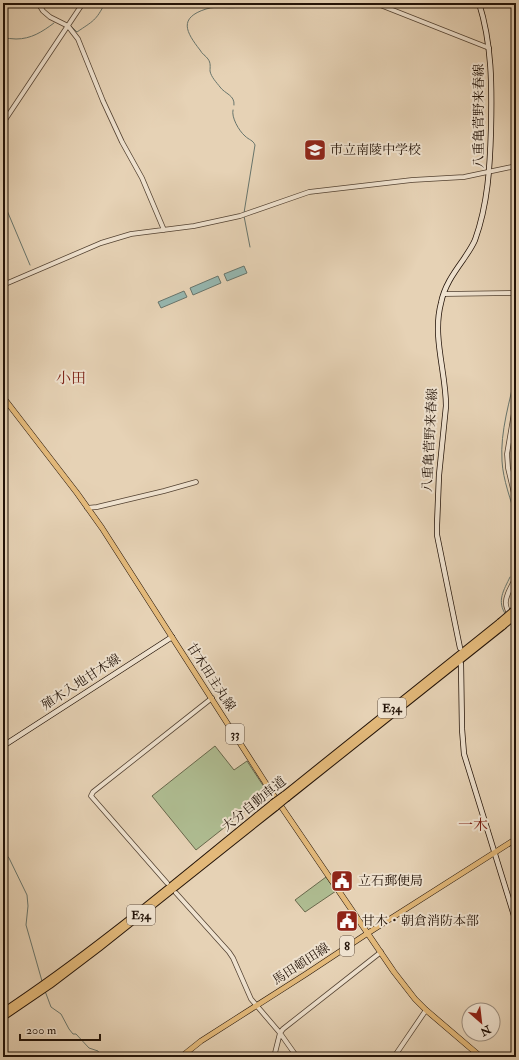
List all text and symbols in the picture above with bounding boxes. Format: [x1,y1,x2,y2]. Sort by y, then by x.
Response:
street label: 八重亀菅野来春線 [471,64,487,168]
school or university icon: 市立南陵中学校 [302,137,328,163]
place label: 市立南陵中学校 [330,142,421,158]
district label: 小田 [56,369,86,388]
street label: 八重亀菅野来春線 [419,388,441,492]
street label: 甘木田主丸線 [183,640,239,714]
street label: 殖木入地甘木線 [38,651,124,713]
road number: E34 [378,698,406,718]
road number: 33 [226,724,244,744]
street label: 大分自動車道 [219,773,289,835]
district label: 一木 [458,816,488,835]
public building icon: 立石郵便局 [329,868,355,894]
place label: 立石郵便局 [358,873,423,889]
road number: E34 [127,905,155,925]
public building icon: 甘木・朝倉消防本部 [334,908,360,934]
place label: 甘木・朝倉消防本部 [362,913,479,929]
road number: 8 [340,936,354,956]
street label: 馬田頓田線 [269,940,333,988]
north arrow [461,1002,501,1042]
scale bar [20,1016,100,1042]
text: N [477,1022,494,1039]
text: 200 m [26,1023,57,1038]

